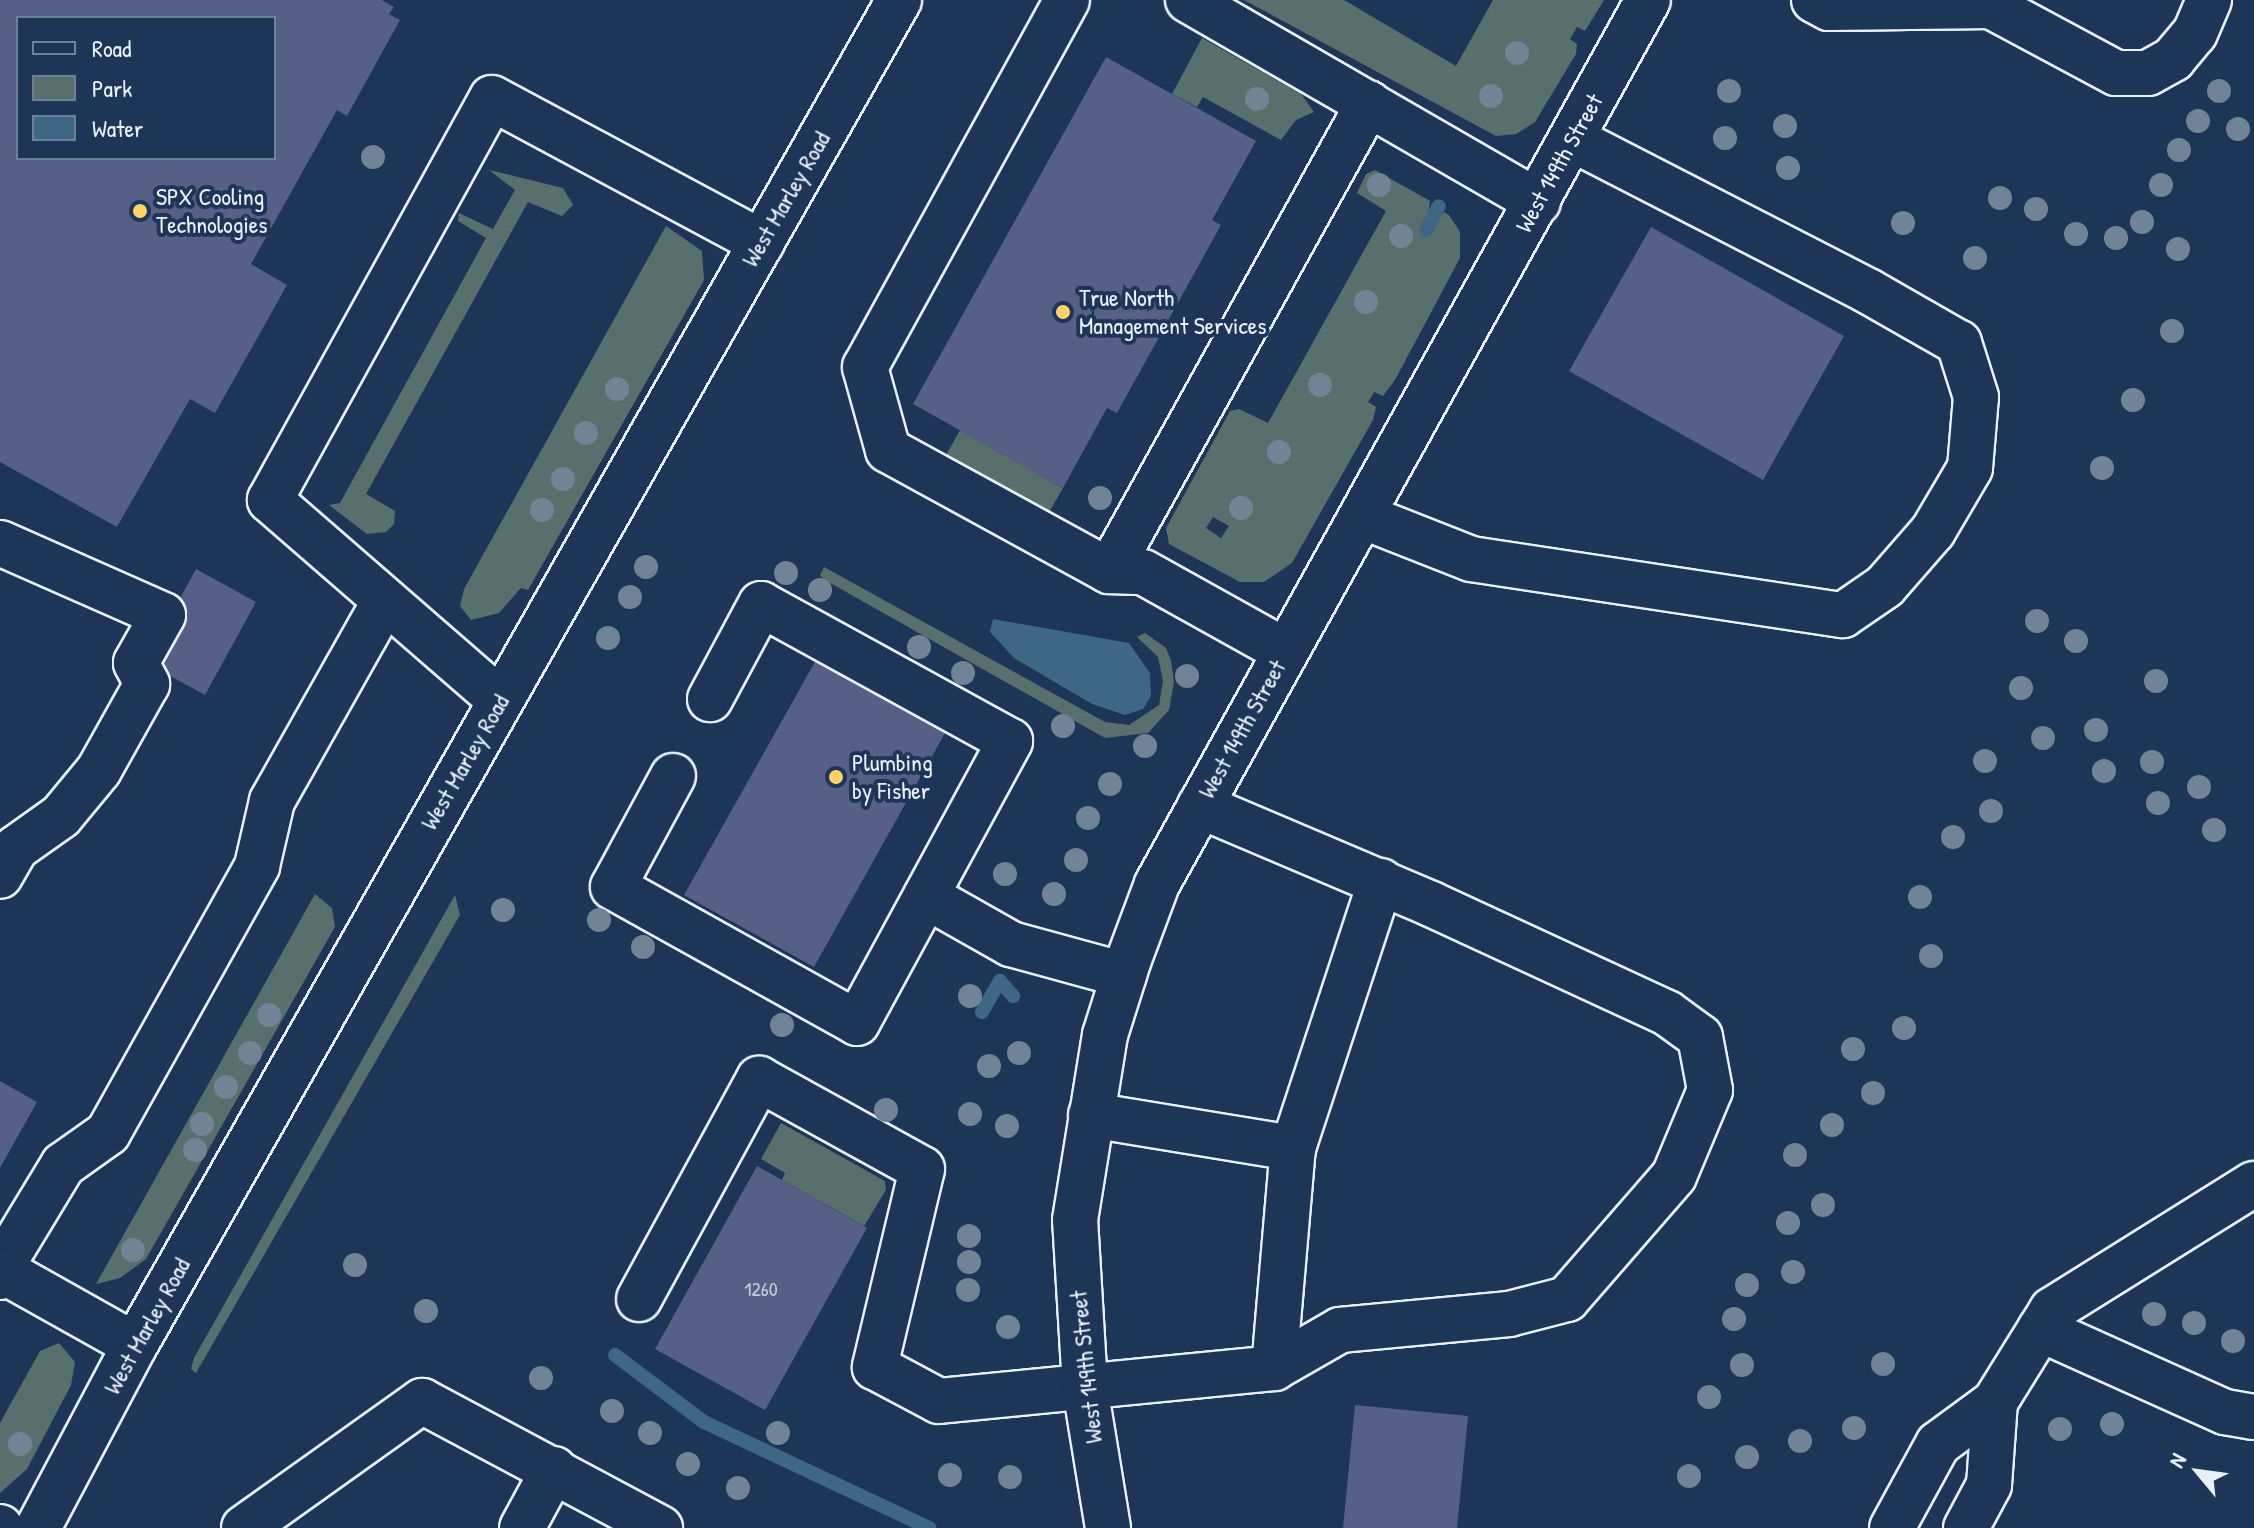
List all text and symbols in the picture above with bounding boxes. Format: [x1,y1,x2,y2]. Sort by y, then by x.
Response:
legend [16,16,276,160]
text: Road [92,32,131,64]
text: Park [92,72,132,104]
street label: West 149th Street [1509,89,1609,237]
text: Water [92,112,143,144]
street label: West Marley Road [736,126,836,272]
place label: SPX Cooling Technologies [156,183,268,239]
marker: SPX Cooling Technologies [131,202,149,220]
place label: True North Management Services [1079,284,1267,340]
marker: True North Management Services [1054,303,1072,321]
street label: West 149th Street [1192,655,1292,803]
street label: West Marley Road [415,689,515,835]
place label: Plumbing by Fisher [852,749,933,805]
marker: Plumbing by Fisher [827,768,845,786]
street label: West Marley Road [98,1253,196,1399]
house number: 1260 [744,1276,778,1300]
street label: West 149th Street [1064,1289,1108,1445]
north arrow [2158,1432,2238,1512]
text: N [2161,1448,2193,1473]

